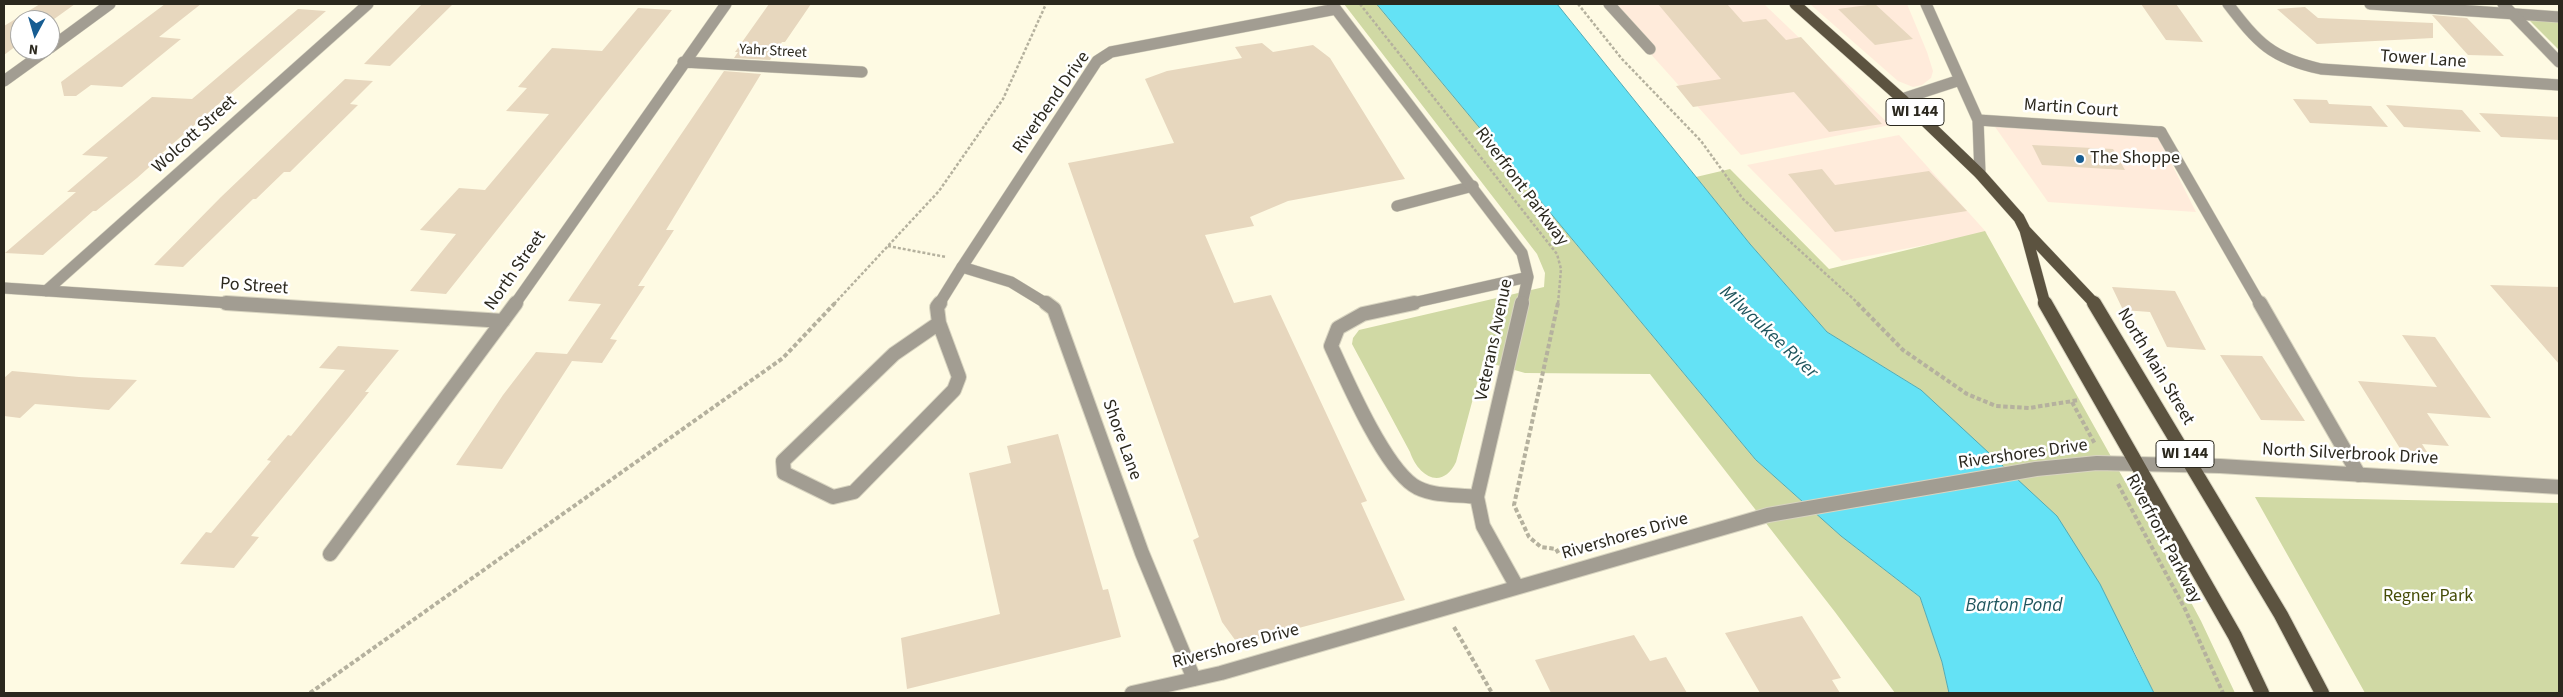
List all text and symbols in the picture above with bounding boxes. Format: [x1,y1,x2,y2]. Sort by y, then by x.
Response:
north arrow [10,10,60,60]
text: N [28,38,39,59]
street label: Yahr Street [739,41,807,63]
street label: Tower Lane [2379,46,2467,74]
street label: Riverbend Drive [1009,48,1095,158]
street label: Wolcott Street [148,91,242,179]
street label: Martin Court [2023,95,2119,123]
road number: WI 144 [1886,98,1944,125]
street label: Riverfront Parkway [1469,124,1573,250]
place label: The Shoppe [2090,148,2180,170]
marker: The Shoppe [2074,153,2086,165]
street label: North Street [481,227,551,315]
street label: Po Street [219,274,289,300]
street label: Veterans Avenue [1472,277,1518,403]
water label: Milwaukee River [1714,282,1822,384]
street label: North Main Street [2112,305,2198,429]
street label: Shore Lane [1096,397,1146,483]
street label: Rivershores Drive [1957,435,2089,475]
road number: WI 144 [2156,440,2214,468]
street label: North Silverbrook Drive [2261,440,2439,470]
street label: Riverfront Parkway [2120,471,2206,607]
street label: Rivershores Drive [1559,509,1691,565]
park label: Regner Park [2383,586,2473,608]
water label: Barton Pond [1965,596,2063,618]
street label: Rivershores Drive [1170,620,1302,674]

